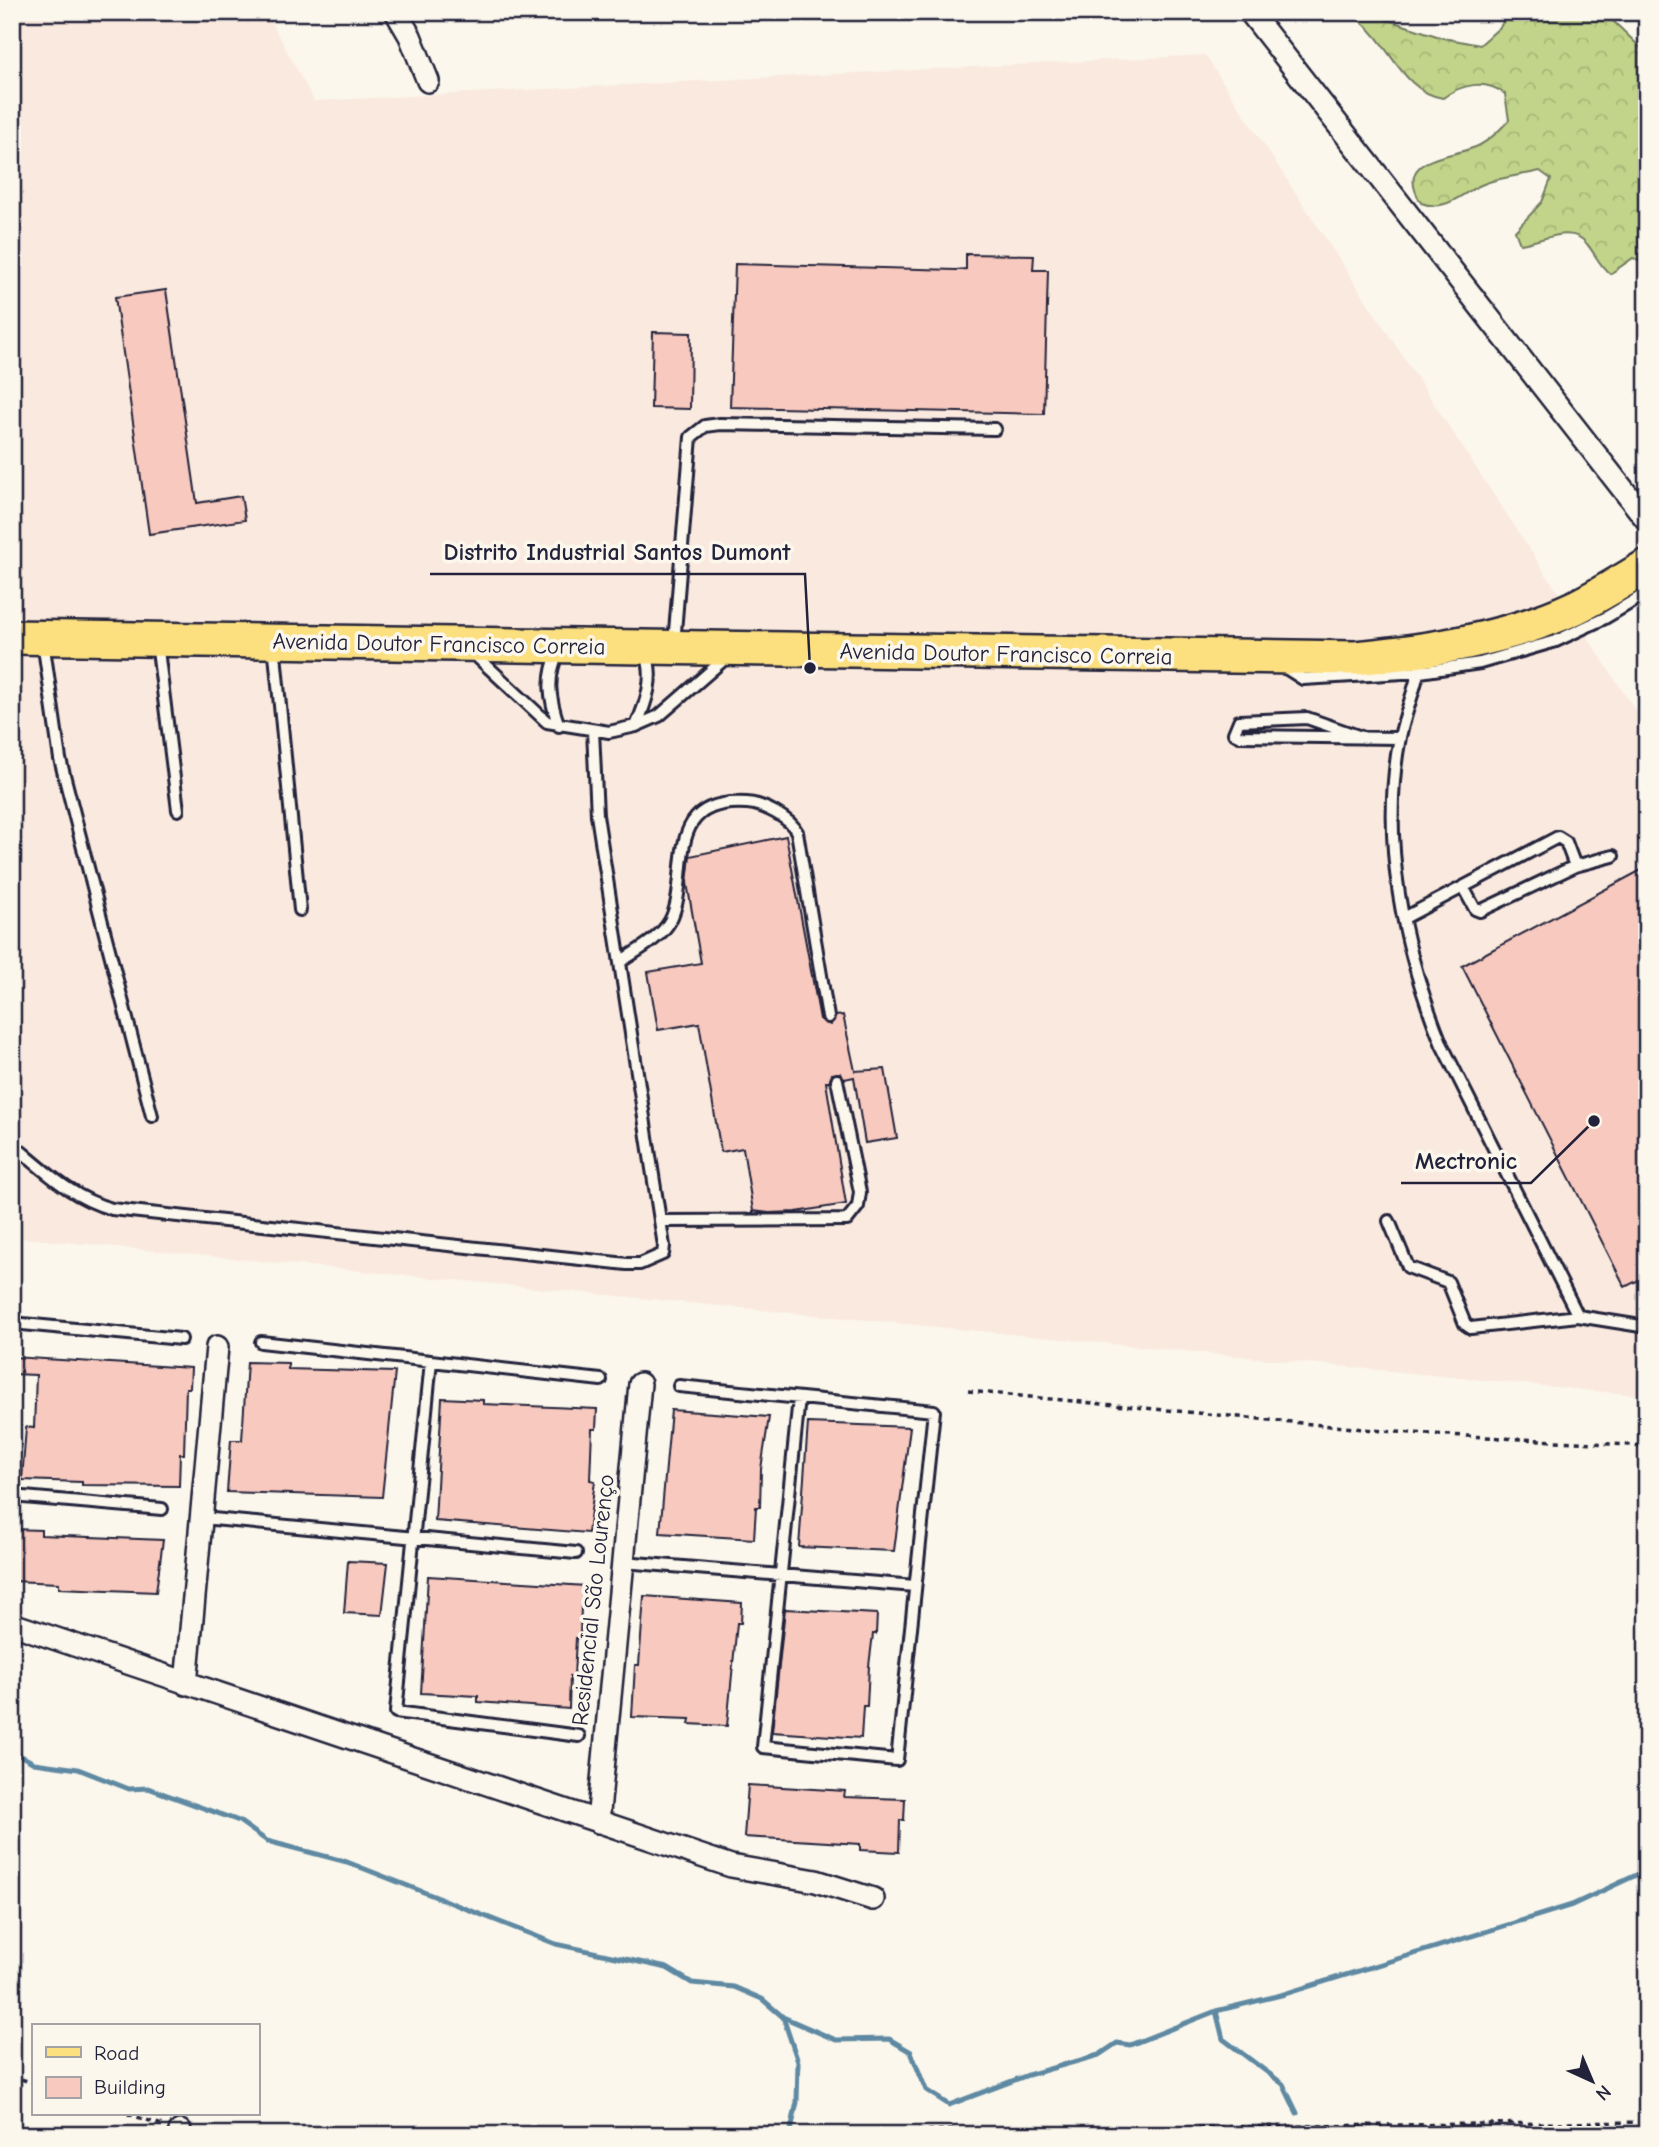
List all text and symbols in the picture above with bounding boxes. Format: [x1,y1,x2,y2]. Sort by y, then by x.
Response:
callout: Distrito Industrial Santos Dumont [430,529,805,574]
text: Distrito Industrial Santos Dumont [444,538,792,566]
street label: Avenida Doutor Francisco Correia [272,628,606,660]
street label: Avenida Doutor Francisco Correia [839,638,1173,670]
callout: Mectronic [1401,1138,1531,1183]
text: Mectronic [1415,1147,1517,1175]
street label: Residencial São Lourenço [566,1473,620,1727]
legend [32,2024,259,2116]
text: Road [94,2041,139,2065]
north arrow [1558,2046,1628,2116]
text: Building [94,2075,166,2099]
text: N [1591,2080,1615,2105]

